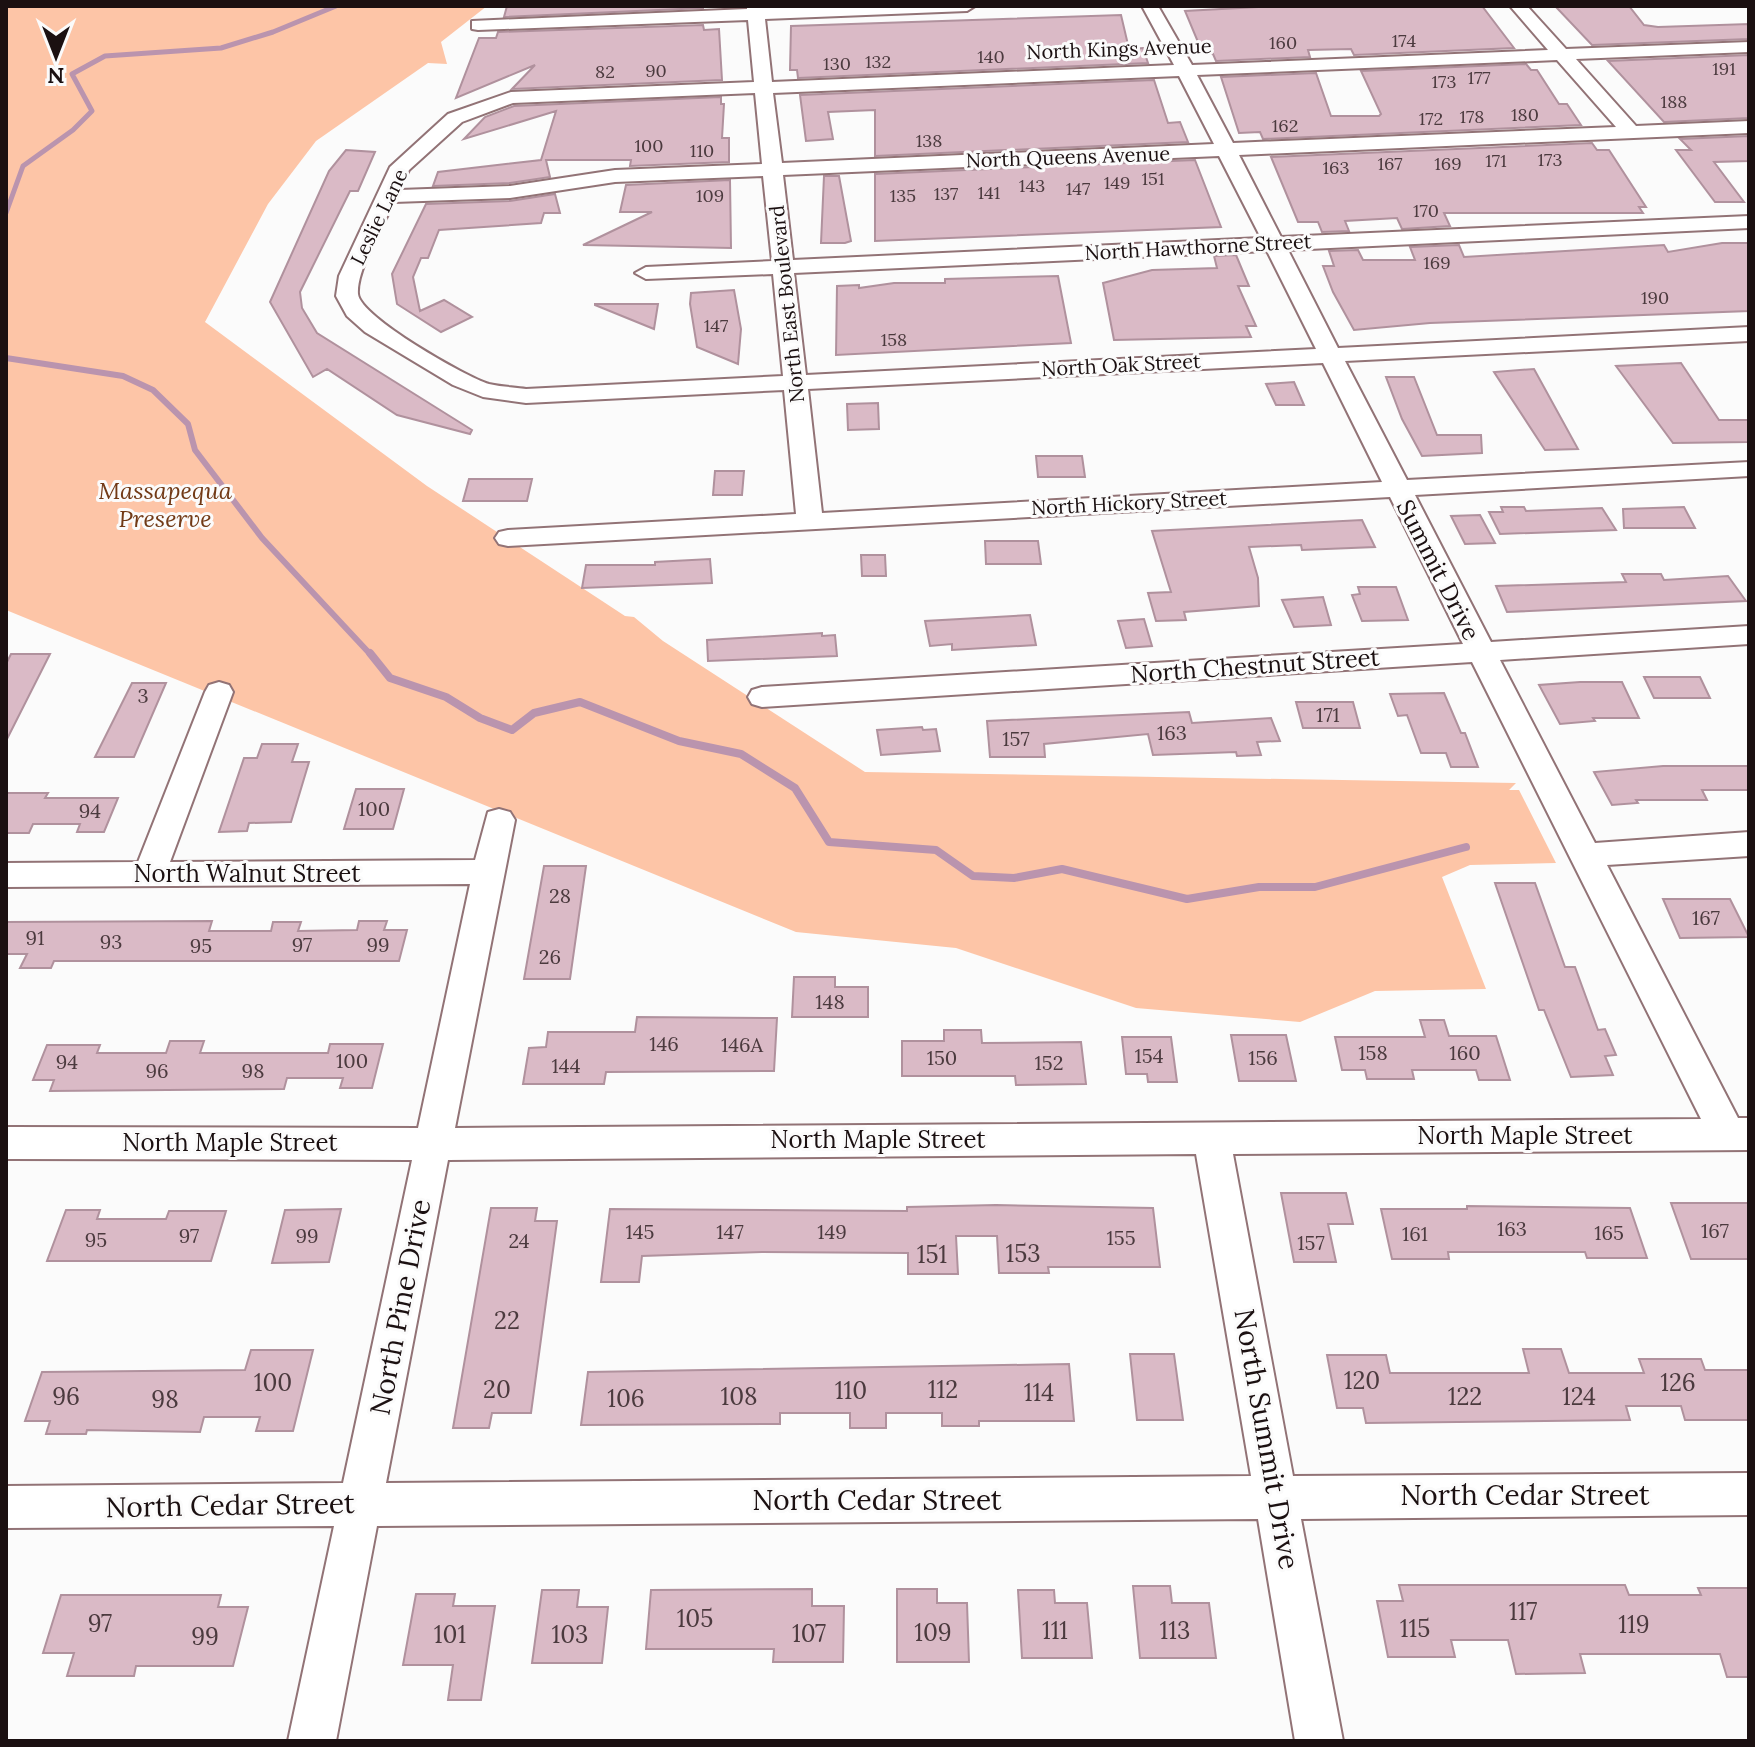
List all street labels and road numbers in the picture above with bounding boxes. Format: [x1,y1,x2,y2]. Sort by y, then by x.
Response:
street label: North Kings Avenue [1026,33,1212,64]
street label: North Queens Avenue [965,140,1171,173]
street label: Leslie Lane [344,164,413,269]
street label: North East Boulevard [764,204,809,404]
street label: North Hawthorne Street [1084,228,1312,265]
street label: North Oak Street [1041,348,1201,381]
street label: North Hickory Street [1030,485,1228,520]
street label: Summit Drive [1390,494,1487,645]
street label: North Chestnut Street [1129,641,1381,690]
street label: North Walnut Street [133,858,361,889]
street label: North Maple Street [1417,1120,1633,1151]
street label: North Maple Street [770,1124,986,1155]
street label: North Maple Street [122,1127,338,1158]
street label: North Pine Drive [361,1196,439,1418]
street label: North Summit Drive [1226,1306,1308,1572]
street label: North Cedar Street [1400,1477,1650,1513]
street label: North Cedar Street [752,1482,1002,1518]
street label: North Cedar Street [105,1485,355,1525]

